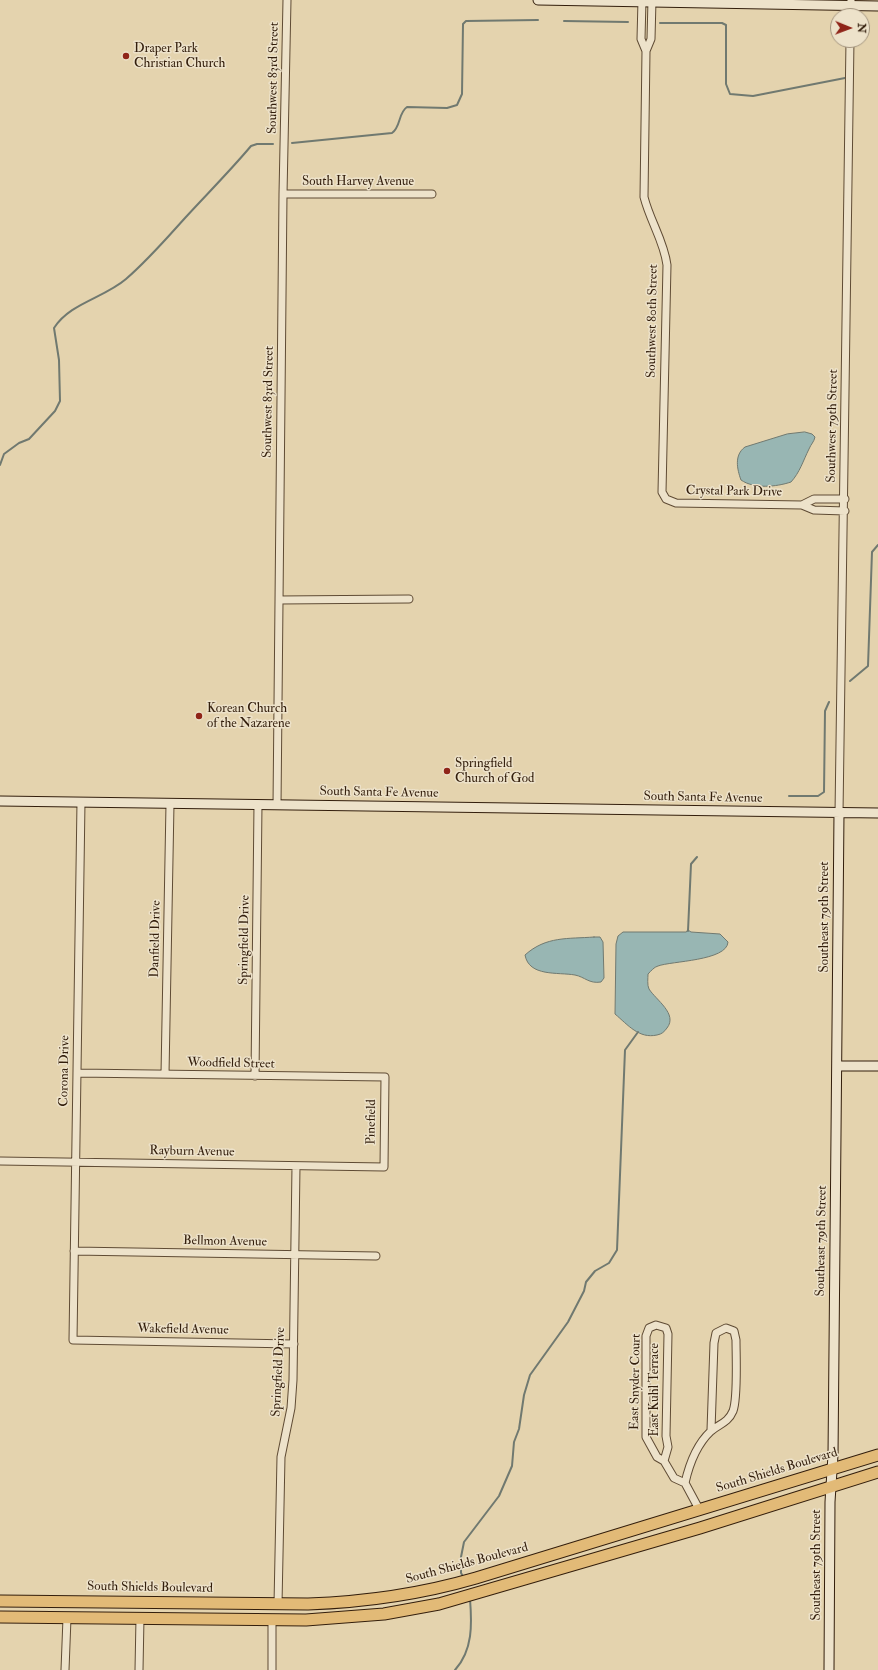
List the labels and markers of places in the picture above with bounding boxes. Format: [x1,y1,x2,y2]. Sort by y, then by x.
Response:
place label: Draper Park Christian Church [134,41,225,72]
marker: Draper Park Christian Church [121,51,131,61]
place label: Korean Church of the Nazarene [207,701,290,732]
marker: Korean Church of the Nazarene [194,711,204,721]
place label: Springfield Church of God [455,756,534,787]
marker: Springfield Church of God [442,766,452,776]

